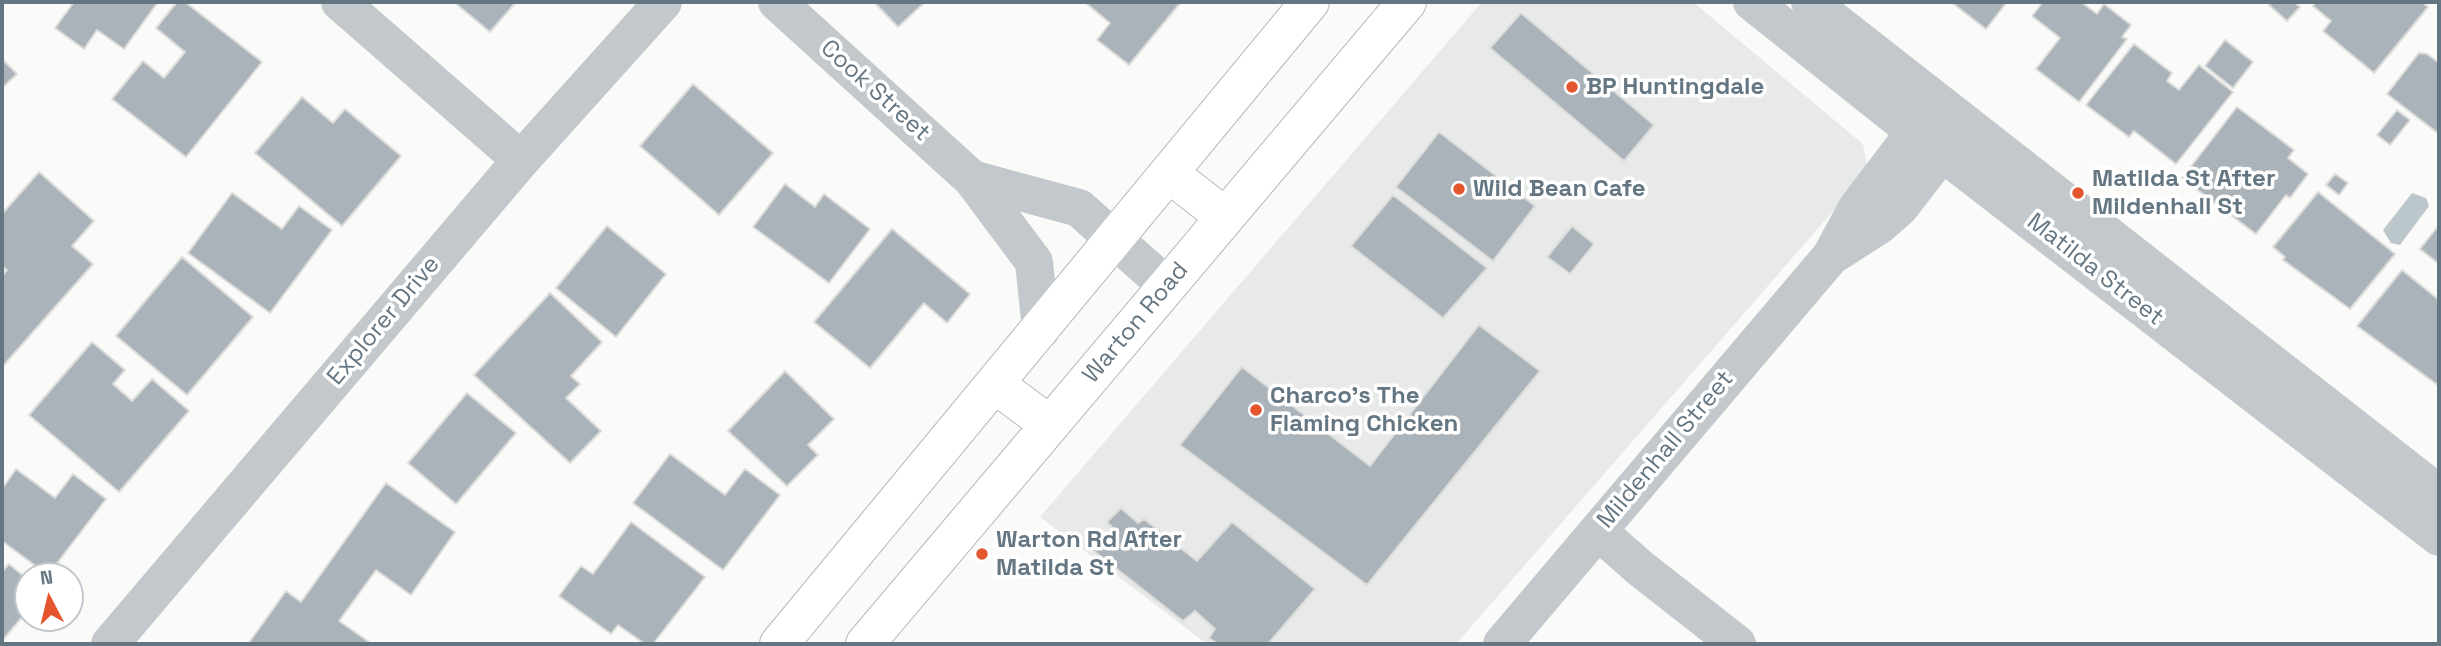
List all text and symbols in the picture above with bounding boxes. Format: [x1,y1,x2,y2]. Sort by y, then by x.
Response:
street label: Cook Street [814,34,936,148]
place label: BP Huntingdale [1586,73,1764,101]
marker: BP Huntingdale [1564,79,1580,95]
place label: Matilda St After Mildenhall St [2092,165,2275,221]
place label: Wild Bean Cafe [1473,175,1646,203]
marker: Wild Bean Cafe [1451,181,1467,197]
marker: Matilda St After Mildenhall St [2070,185,2086,201]
street label: Matilda Street [2021,208,2169,332]
street label: Explorer Drive [322,251,446,391]
street label: Warton Road [1077,257,1195,389]
street label: Mildenhall Street [1592,365,1740,535]
place label: Charco's The Flaming Chicken [1270,382,1458,438]
marker: Charco's The Flaming Chicken [1248,402,1264,418]
place label: Warton Rd After Matilda St [996,526,1182,582]
marker: Warton Rd After Matilda St [974,546,990,562]
north arrow [14,562,84,632]
text: N [39,564,54,591]

